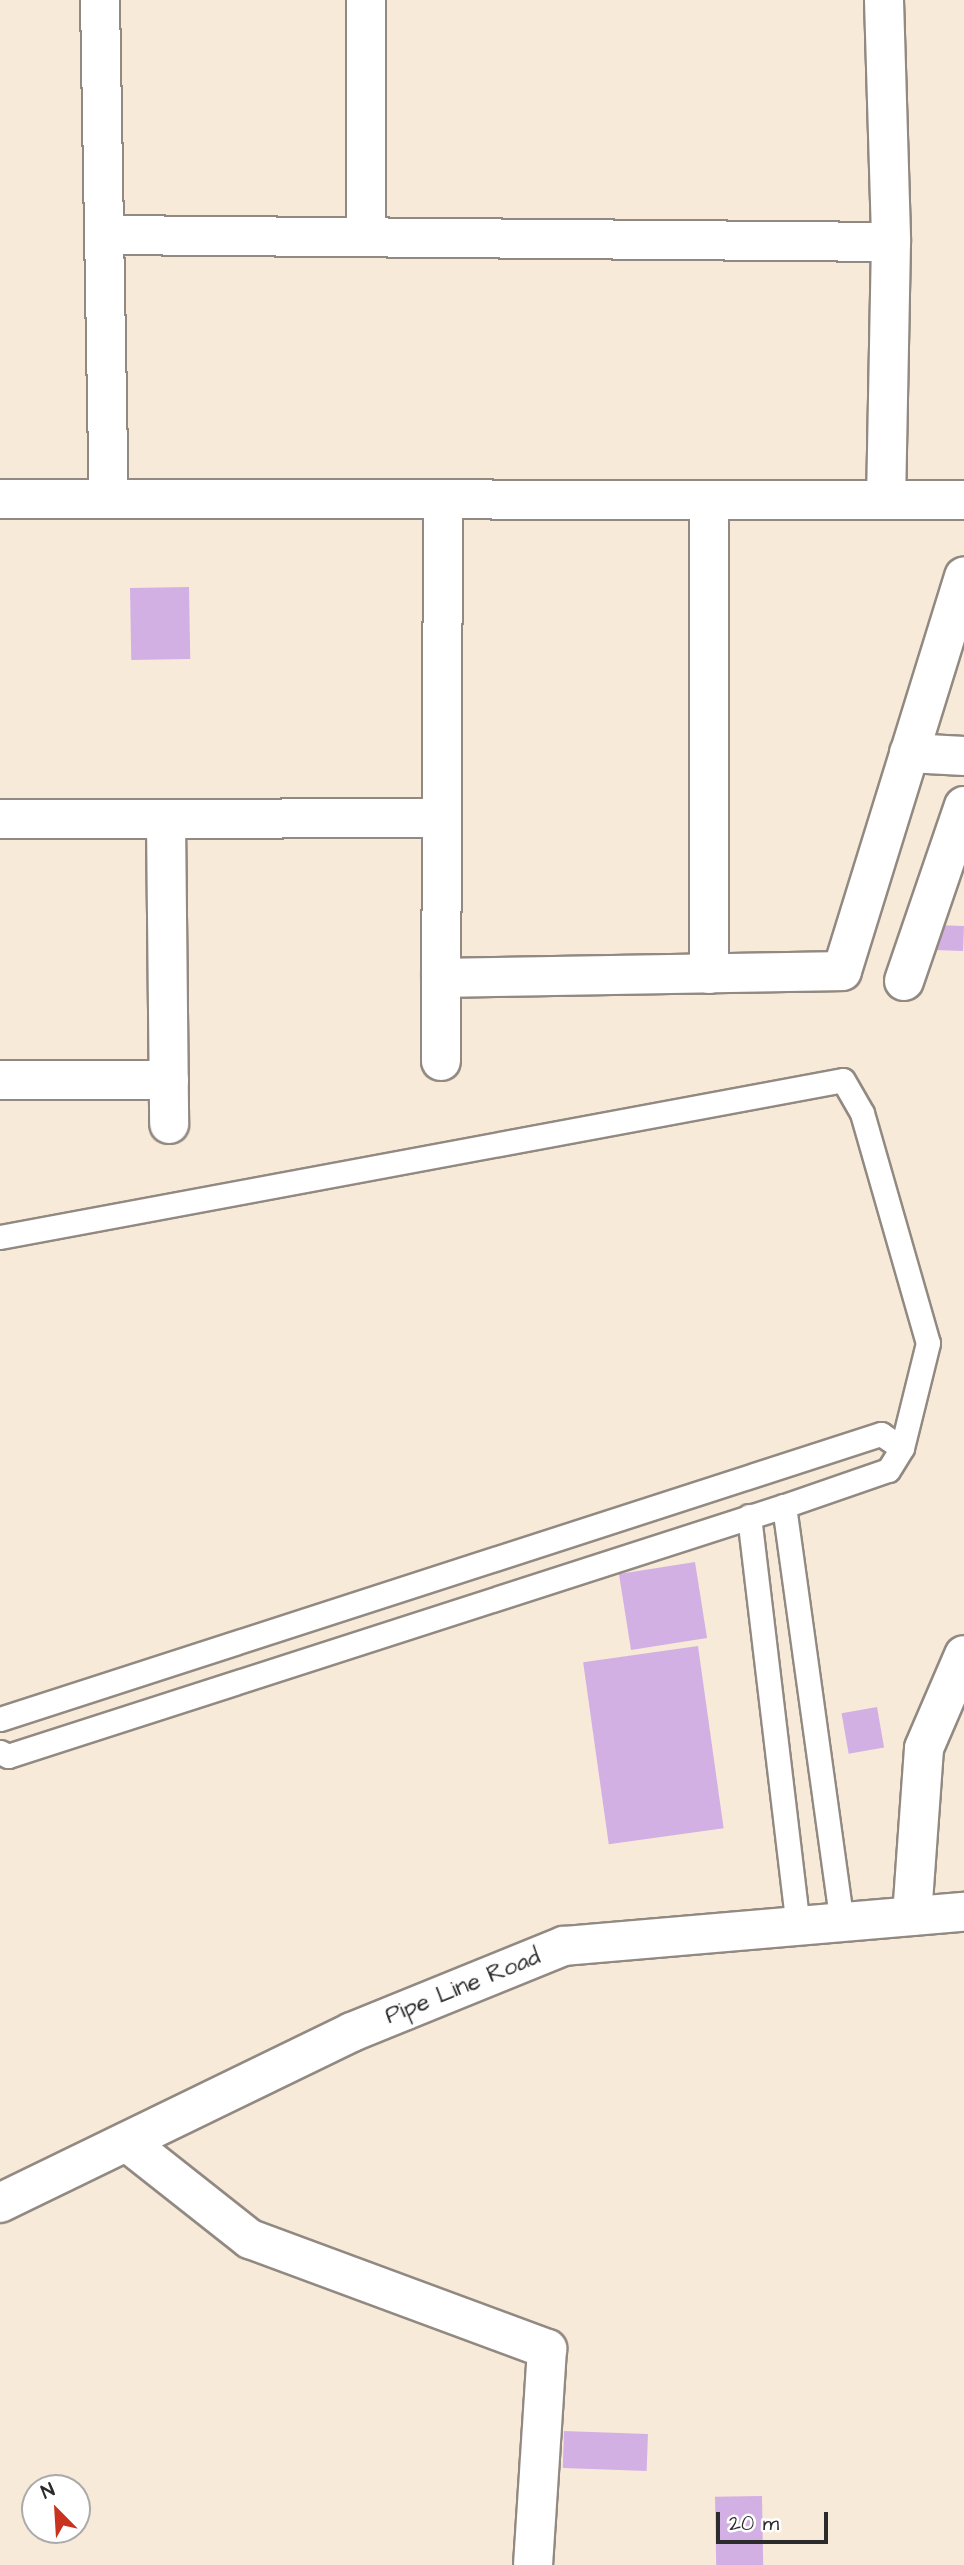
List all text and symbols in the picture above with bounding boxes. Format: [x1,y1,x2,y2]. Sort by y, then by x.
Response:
street label: Pipe Line Road [381,1943,545,2031]
north arrow [21,2474,91,2544]
text: N [37,2476,59,2506]
scale bar [719,2498,831,2542]
text: 20 m [729,2509,779,2538]

